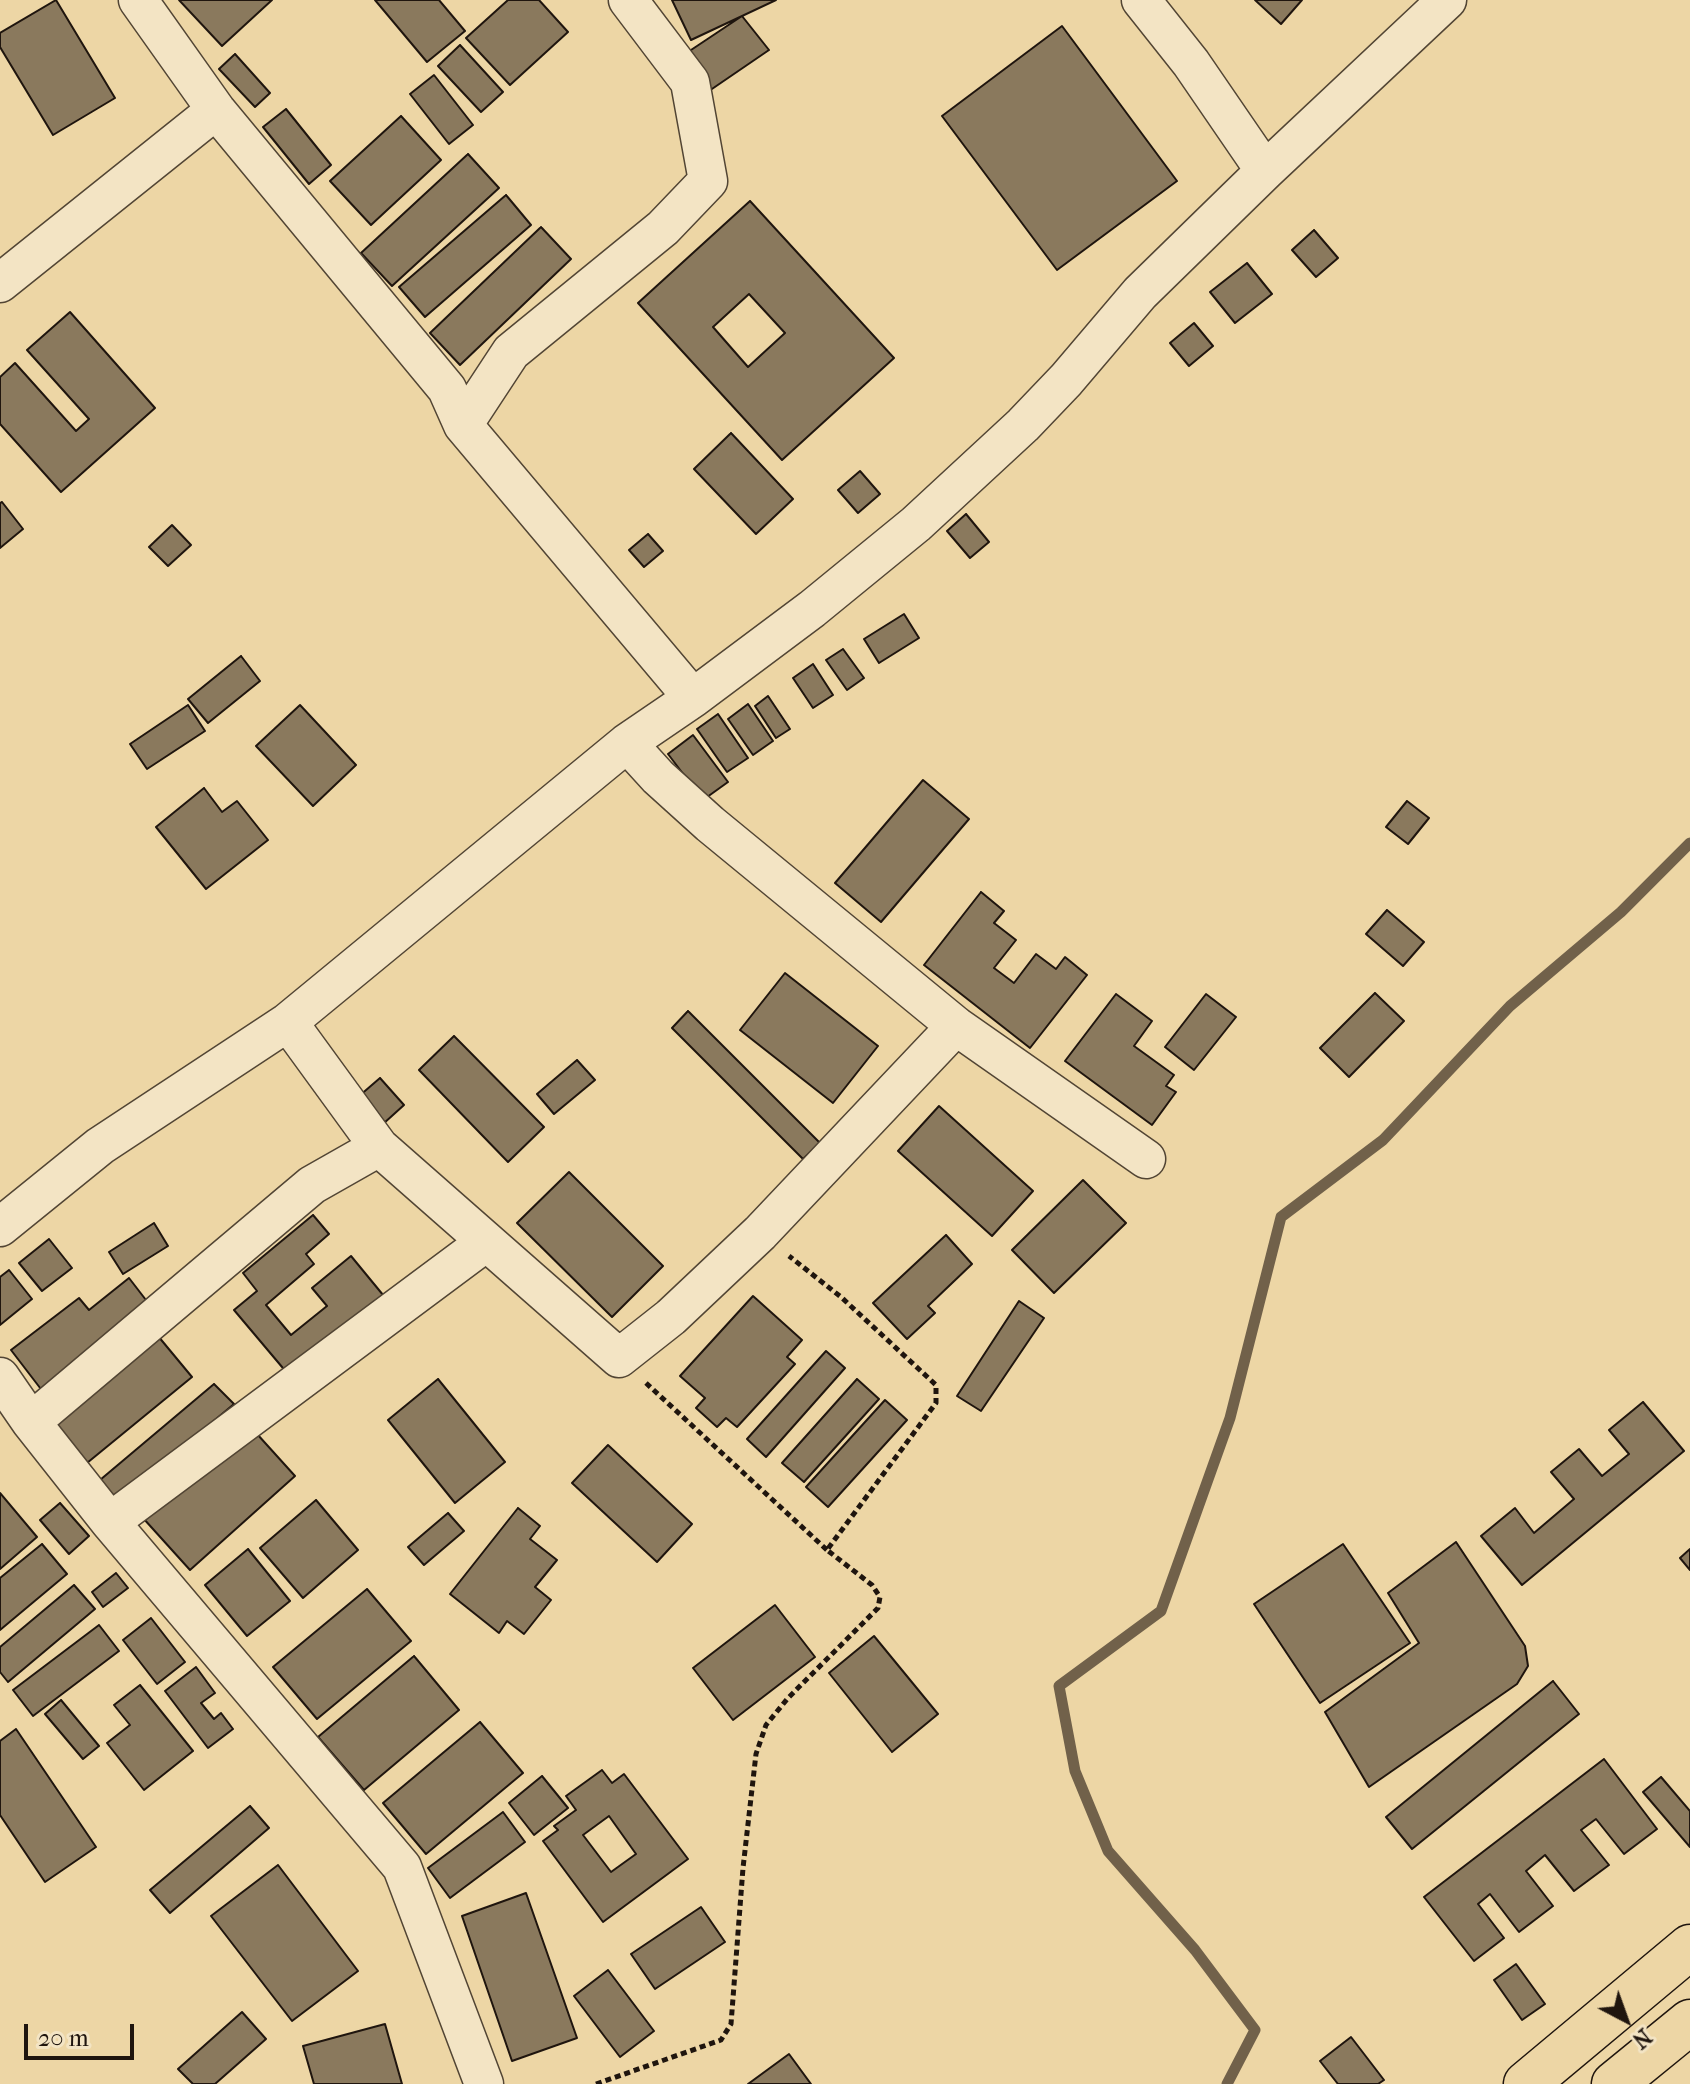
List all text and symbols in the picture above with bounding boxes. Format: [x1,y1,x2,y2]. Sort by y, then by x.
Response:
north arrow [1586,1980,1666,2060]
scale bar [28,2008,138,2058]
text: N [1627,2023,1657,2053]
text: 20 m [38,2024,89,2052]

